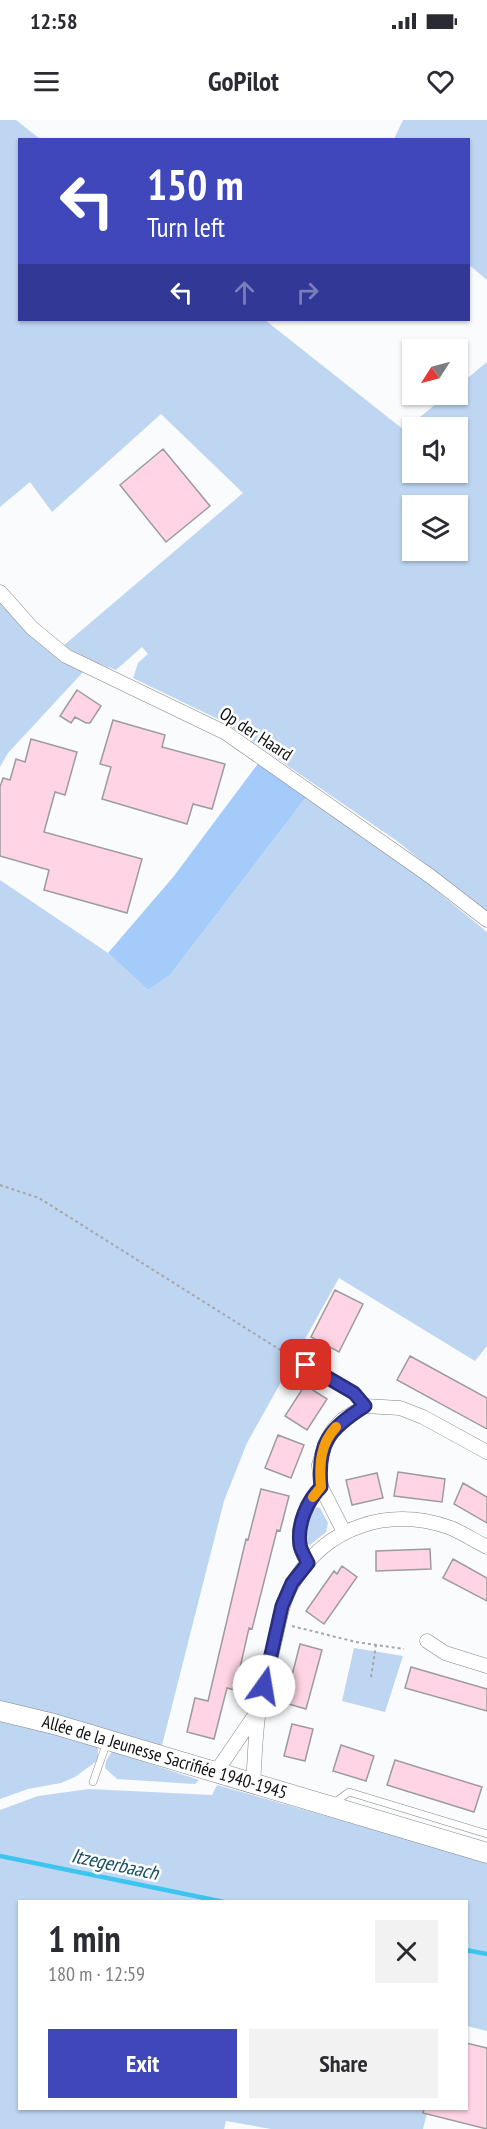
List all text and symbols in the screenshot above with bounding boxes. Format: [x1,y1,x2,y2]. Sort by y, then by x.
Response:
text: 12:58 [30,7,78,35]
text: GoPilot [208,64,279,98]
icon: menu [30,65,63,98]
icon: heart [424,65,457,98]
text: 150 m [147,157,244,212]
icon: left [48,162,126,240]
text: Turn left [147,210,225,244]
icon: left [165,276,198,309]
icon: ahead [228,276,261,309]
icon: right [291,276,324,309]
north arrow [402,339,468,405]
map controls [402,339,468,561]
button: sound [402,417,468,483]
button: layers [402,495,468,561]
street label: Op der Haard [216,702,297,766]
pin [280,1339,331,1390]
icon: arrive [289,1348,322,1381]
position arrow [232,1654,296,1718]
street label: Allée de la Jeunesse Sacrifiée 1940-1945 [40,1710,290,1804]
water label: Itzegerbaach [69,1842,162,1886]
text: 1 min [48,1915,121,1962]
button: close [375,1920,438,1983]
text: 180 m · 12:59 [48,1961,145,1987]
button: Exit [48,2029,237,2098]
button: Share [249,2029,438,2098]

